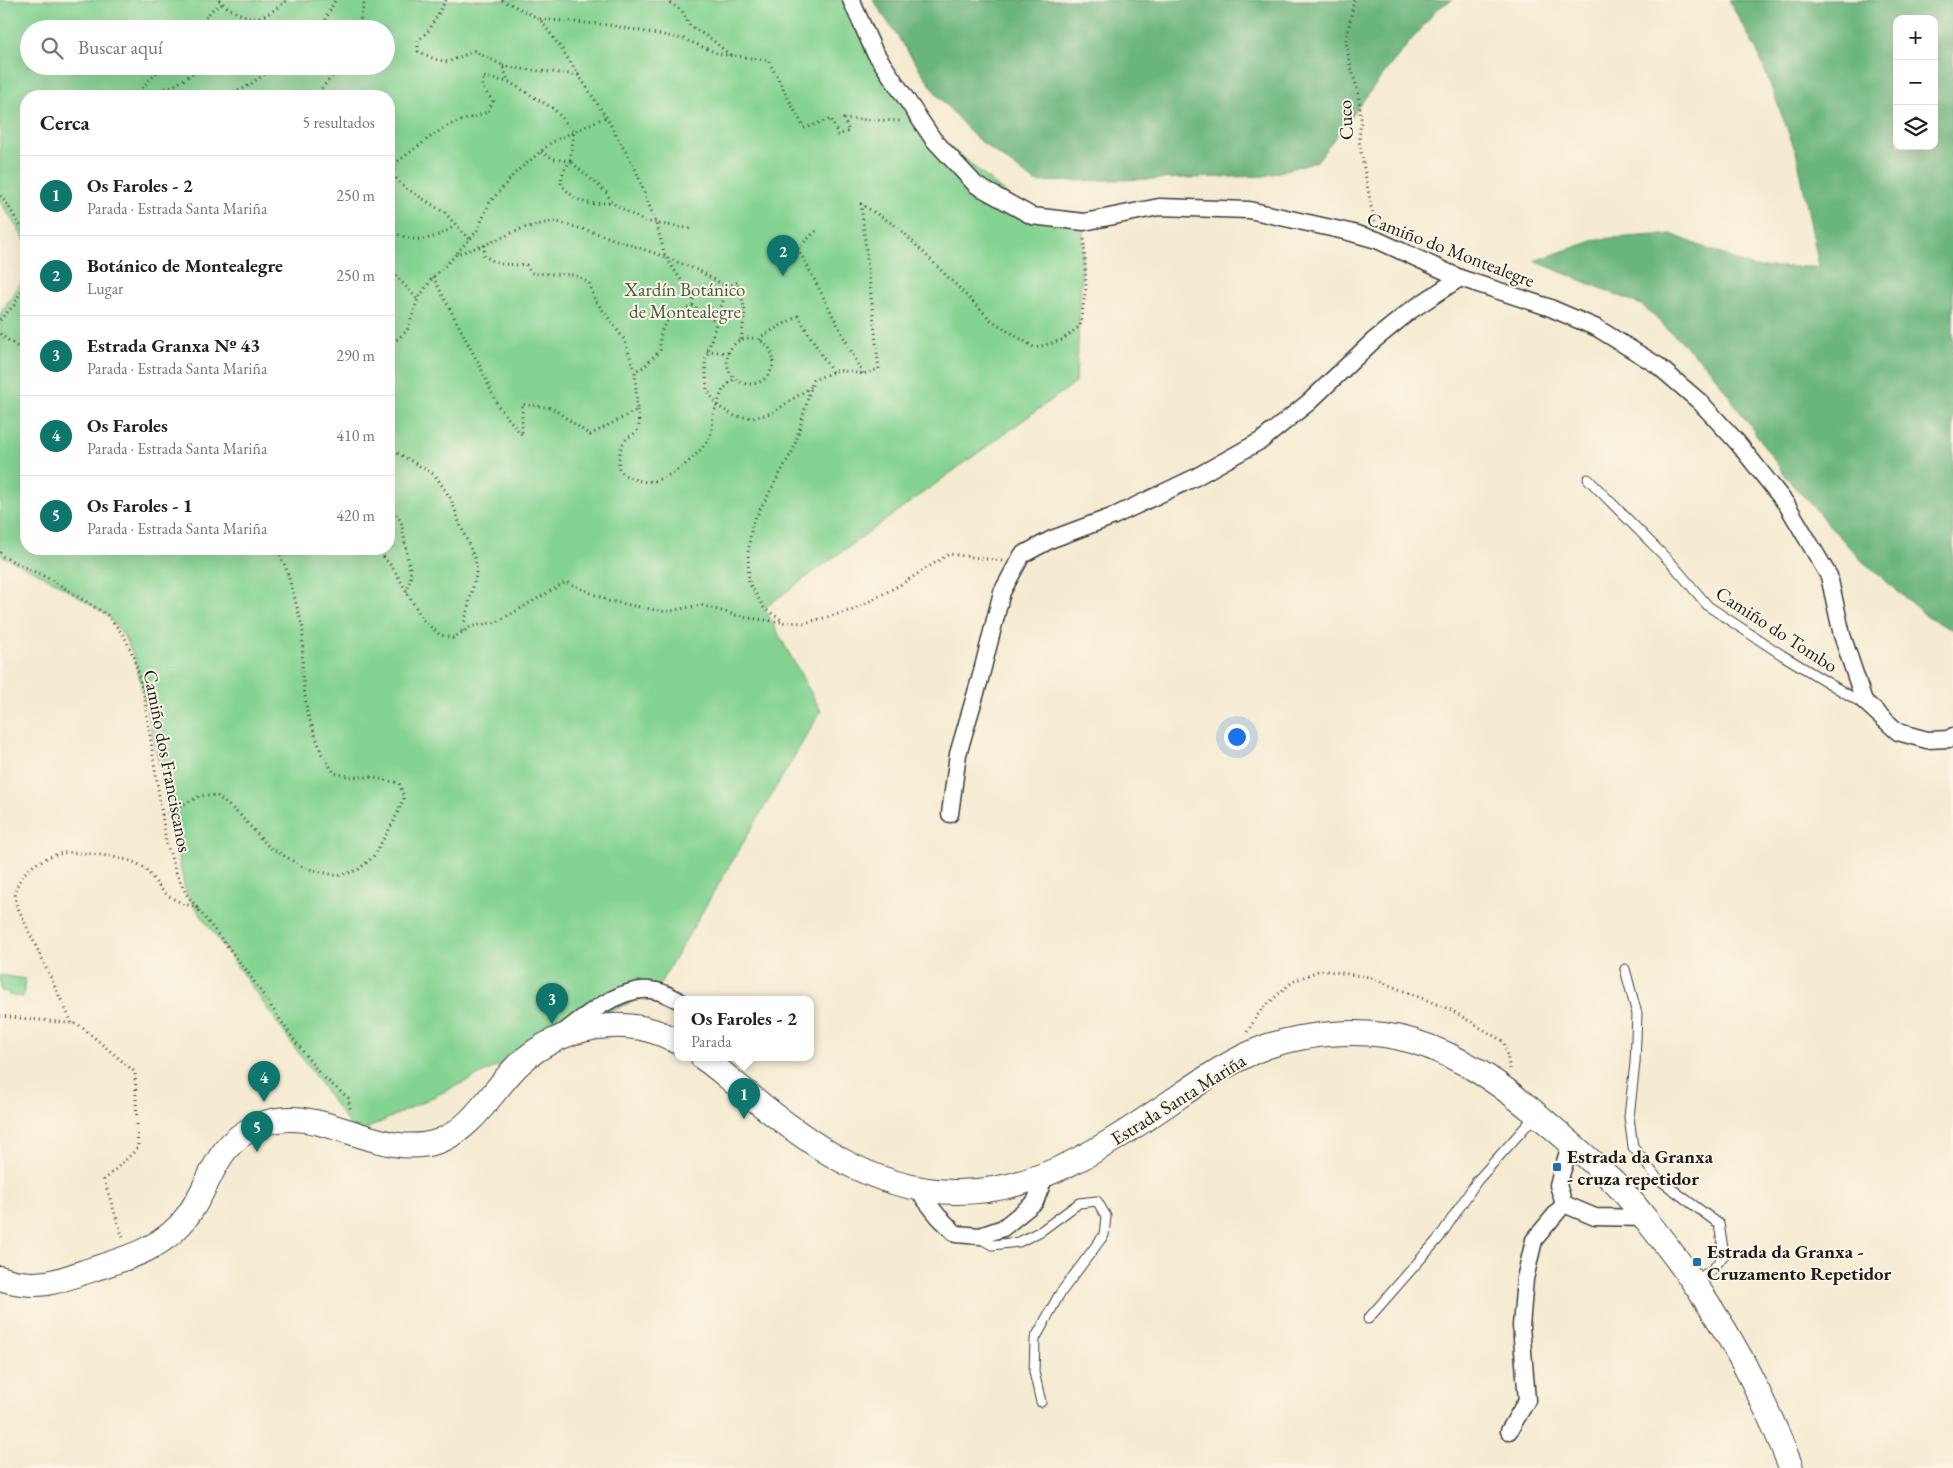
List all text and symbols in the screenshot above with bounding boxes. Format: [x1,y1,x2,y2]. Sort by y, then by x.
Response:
map controls [1893,15,1938,150]
button: + [1893,15,1938,60]
search box [20,20,395,75]
icon: search [38,34,66,62]
text: Buscar aquí [78,35,163,60]
button: − [1893,60,1938,105]
street label: Cuco [1332,99,1359,141]
button: layers [1893,105,1938,150]
text: Cerca [40,109,90,136]
text: 5 resultados [303,112,375,133]
text: Os Faroles - 2 [87,173,193,198]
text: 1 [52,185,60,206]
text: 250 m [336,185,375,206]
text: Parada · Estrada Santa Mariña [87,198,267,219]
street label: Camiño do Montealegre [1363,206,1538,293]
pin: 2 [767,235,799,276]
text: Botánico de Montealegre [87,253,283,278]
text: 2 [52,265,60,286]
text: 250 m [336,265,375,286]
park label: Xardín Botánico de Montealegre [623,277,746,324]
text: Lugar [87,278,123,299]
text: Estrada Granxa Nº 43 [87,333,260,358]
text: 3 [52,345,60,366]
text: 290 m [336,345,375,366]
text: Parada · Estrada Santa Mariña [87,358,267,379]
text: Os Faroles [87,413,168,438]
text: 4 [52,425,60,446]
text: 410 m [336,425,375,446]
text: Parada · Estrada Santa Mariña [87,438,267,459]
text: Os Faroles - 1 [87,493,193,518]
text: 5 [52,505,60,526]
text: 420 m [336,505,375,526]
text: Parada · Estrada Santa Mariña [87,518,267,539]
street label: Camiño do Tombo [1711,581,1843,678]
street label: Camiño dos Franciscanos [138,668,197,855]
your location [1224,724,1250,750]
pin: 3 [536,983,568,1024]
popup [674,996,814,1061]
text: Os Faroles - 2 [691,1006,797,1031]
text: Parada [691,1031,732,1052]
street label: Estrada Santa Mariña [1106,1048,1251,1151]
pin: 4 [248,1061,280,1102]
pin: 1 [728,1078,760,1119]
pin: 5 [241,1111,273,1152]
place label: Estrada da Granxa - cruza repetidor [1567,1144,1714,1191]
marker: Estrada da Granxa - cruza repetidor [1551,1161,1563,1173]
place label: Estrada da Granxa - Cruzamento Repetidor [1707,1239,1892,1286]
marker: Estrada da Granxa - Cruzamento Repetidor [1691,1256,1703,1268]

